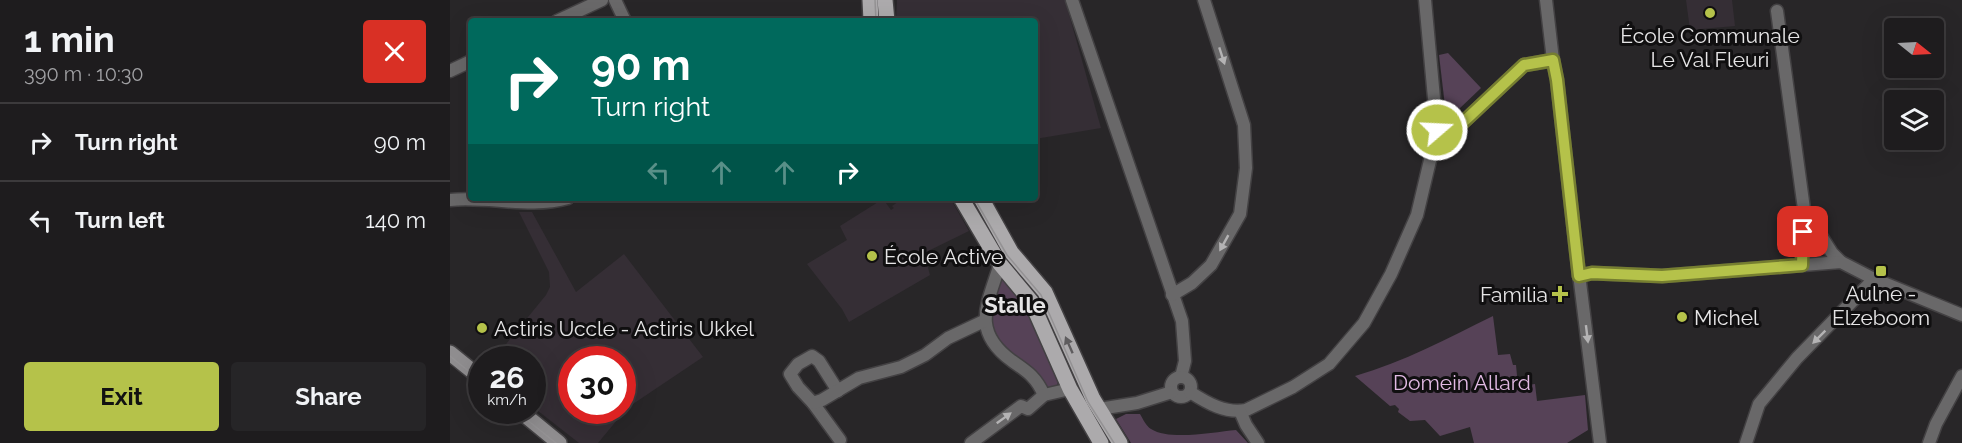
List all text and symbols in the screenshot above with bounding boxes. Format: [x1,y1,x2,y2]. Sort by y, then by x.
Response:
marker: École Communale Le Val Fleuri [1703,6,1717,20]
text: 1 min [24,18,115,60]
north arrow [1884,18,1944,78]
map controls [1884,18,1944,150]
button: close [363,20,426,83]
place label: École Communale Le Val Fleuri [1620,23,1800,72]
text: 90 m [591,41,691,90]
icon: right [492,42,570,120]
one-way arrow [1218,47,1227,65]
text: 390 m · 10:30 [24,62,144,86]
button: layers [1884,90,1944,150]
text: Turn right [591,91,710,122]
position arrow [1405,98,1469,162]
icon: right [24,126,57,159]
text: Turn right [75,129,178,155]
text: 90 m [374,129,426,155]
icon: left [642,156,675,189]
icon: ahead [705,156,738,189]
icon: ahead [768,156,801,189]
icon: right [831,156,864,189]
icon: left [24,204,57,237]
pin [1777,206,1828,257]
text: Turn left [75,207,165,233]
text: 140 m [365,207,426,233]
icon: arrive [1786,215,1819,248]
one-way arrow [1219,234,1229,251]
place label: École Active [884,244,1003,269]
marker: École Active [865,249,879,263]
marker: Aulne - Elzeboom [1874,264,1888,278]
place label: Aulne - Elzeboom [1832,281,1930,330]
place label: Familia [1480,282,1548,307]
marker: Familia [1553,287,1567,301]
district label: Stalle [984,292,1046,318]
place label: Michel [1694,305,1759,330]
marker: Michel [1675,310,1689,324]
place label: Actiris Uccle - Actiris Ukkel [494,316,754,341]
marker: Actiris Uccle - Actiris Ukkel [475,321,489,335]
one-way arrow [1582,325,1591,344]
one-way arrow [1812,329,1826,343]
one-way arrow [1065,337,1074,354]
speed limit sign: 30 [558,346,636,424]
text: 26 [489,360,525,395]
button: Exit [24,362,219,431]
button: Share [231,362,426,431]
park label: Domein Allard [1393,370,1531,395]
text: km/h [487,391,527,409]
one-way arrow [996,412,1012,424]

